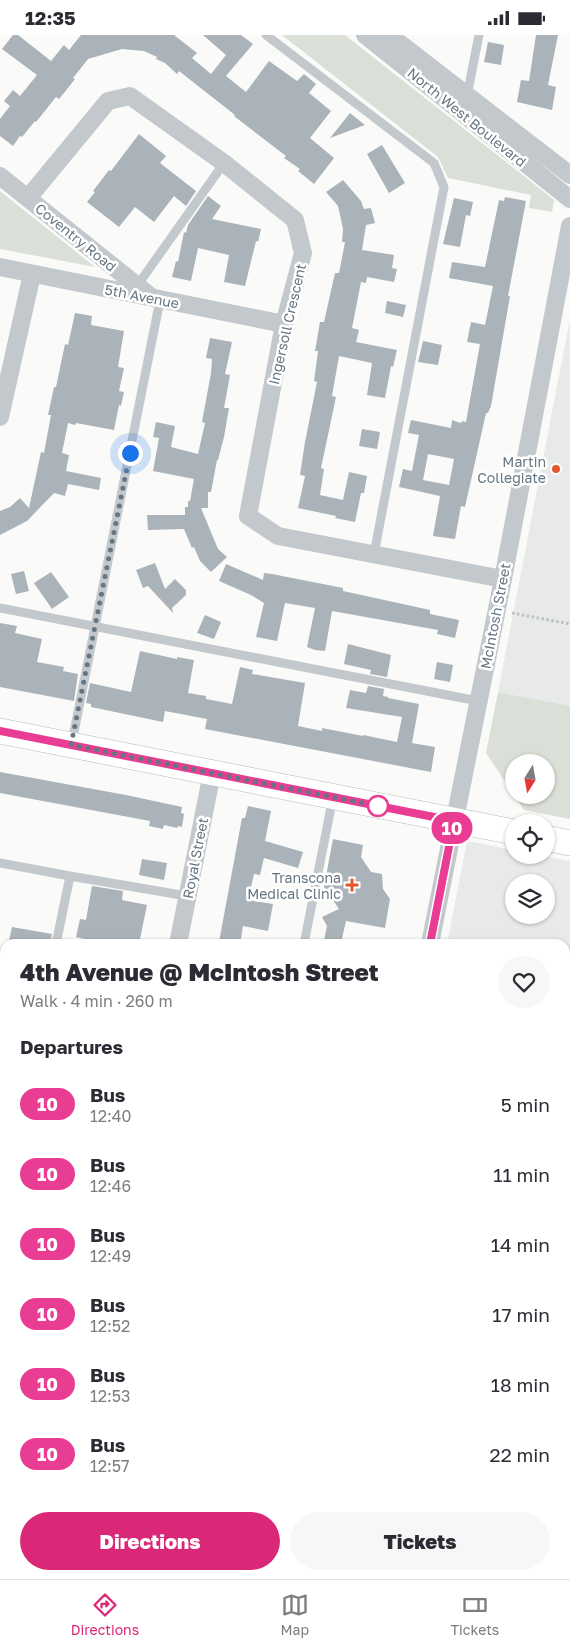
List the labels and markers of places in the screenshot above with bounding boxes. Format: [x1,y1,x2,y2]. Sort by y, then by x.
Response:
place label: Martin Collegiate [477,453,546,486]
marker: Martin Collegiate [550,463,562,475]
unlabelled marker [367,795,389,817]
place label: Transcona Medical Clinic [247,869,341,902]
marker: Transcona Medical Clinic [345,878,359,892]

